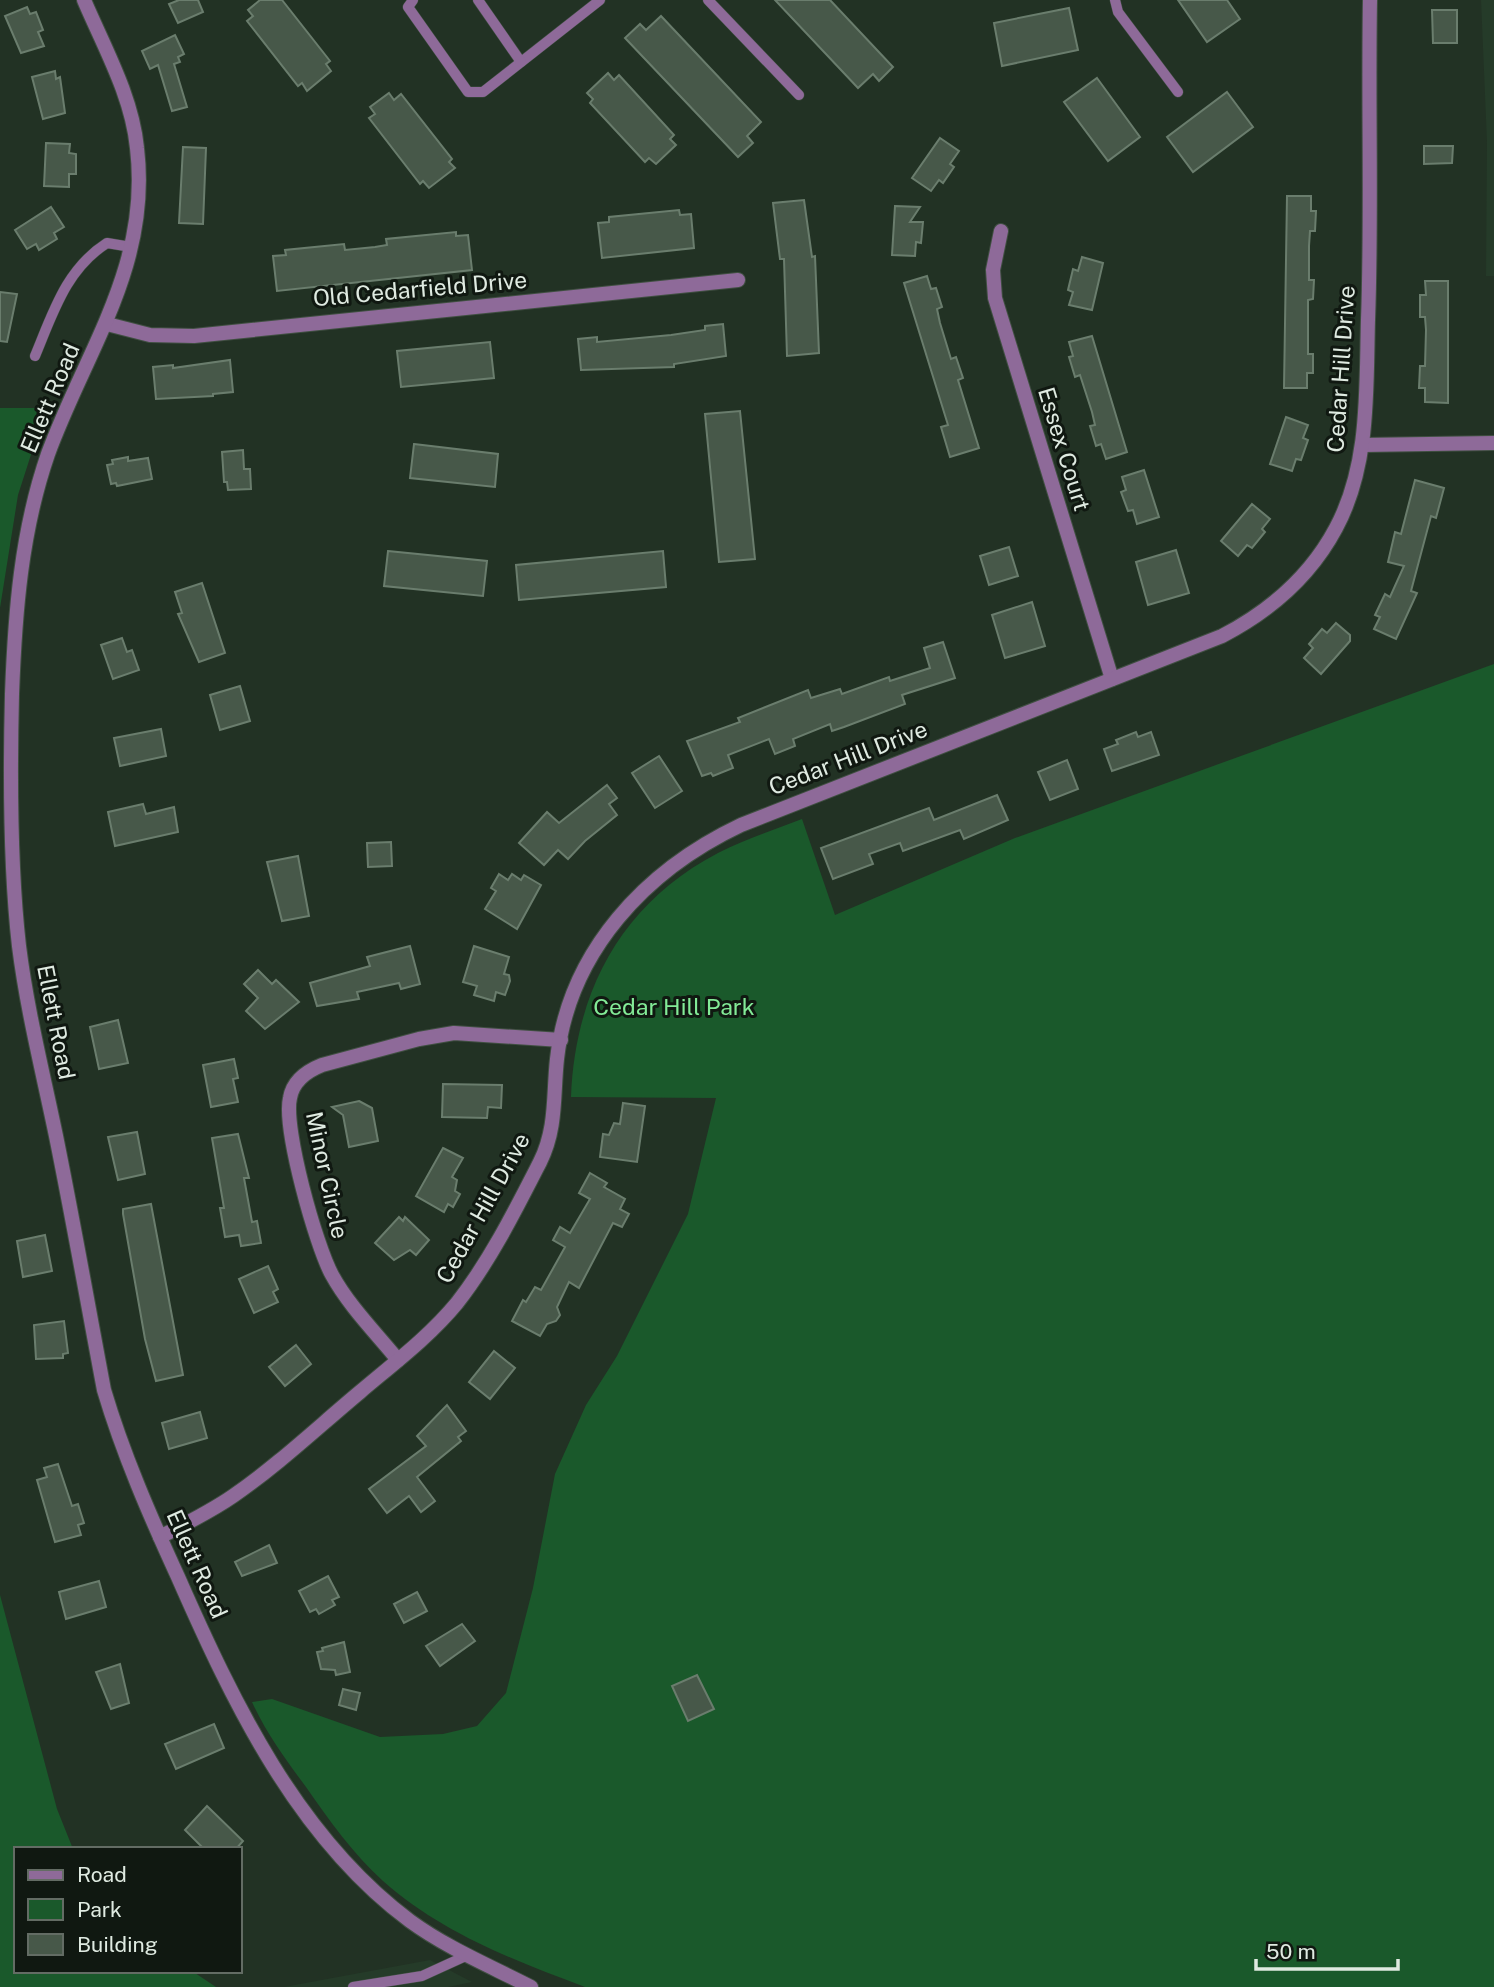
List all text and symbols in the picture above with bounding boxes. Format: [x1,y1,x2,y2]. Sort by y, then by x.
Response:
street label: Old Cedarfield Drive [312,266,528,311]
street label: Cedar Hill Drive [1321,284,1360,453]
street label: Ellett Road [14,339,85,457]
street label: Essex Court [1033,384,1096,514]
street label: Cedar Hill Drive [765,715,931,800]
street label: Ellett Road [32,962,81,1082]
park label: Cedar Hill Park [593,993,755,1020]
street label: Minor Circle [301,1109,354,1241]
street label: Cedar Hill Drive [430,1128,535,1288]
street label: Ellett Road [161,1505,233,1622]
legend [14,1847,242,1973]
text: Road [77,1862,127,1887]
text: Park [77,1897,122,1922]
scale bar [1256,1927,1398,1971]
text: Building [77,1932,158,1957]
text: 50 m [1266,1939,1316,1964]

